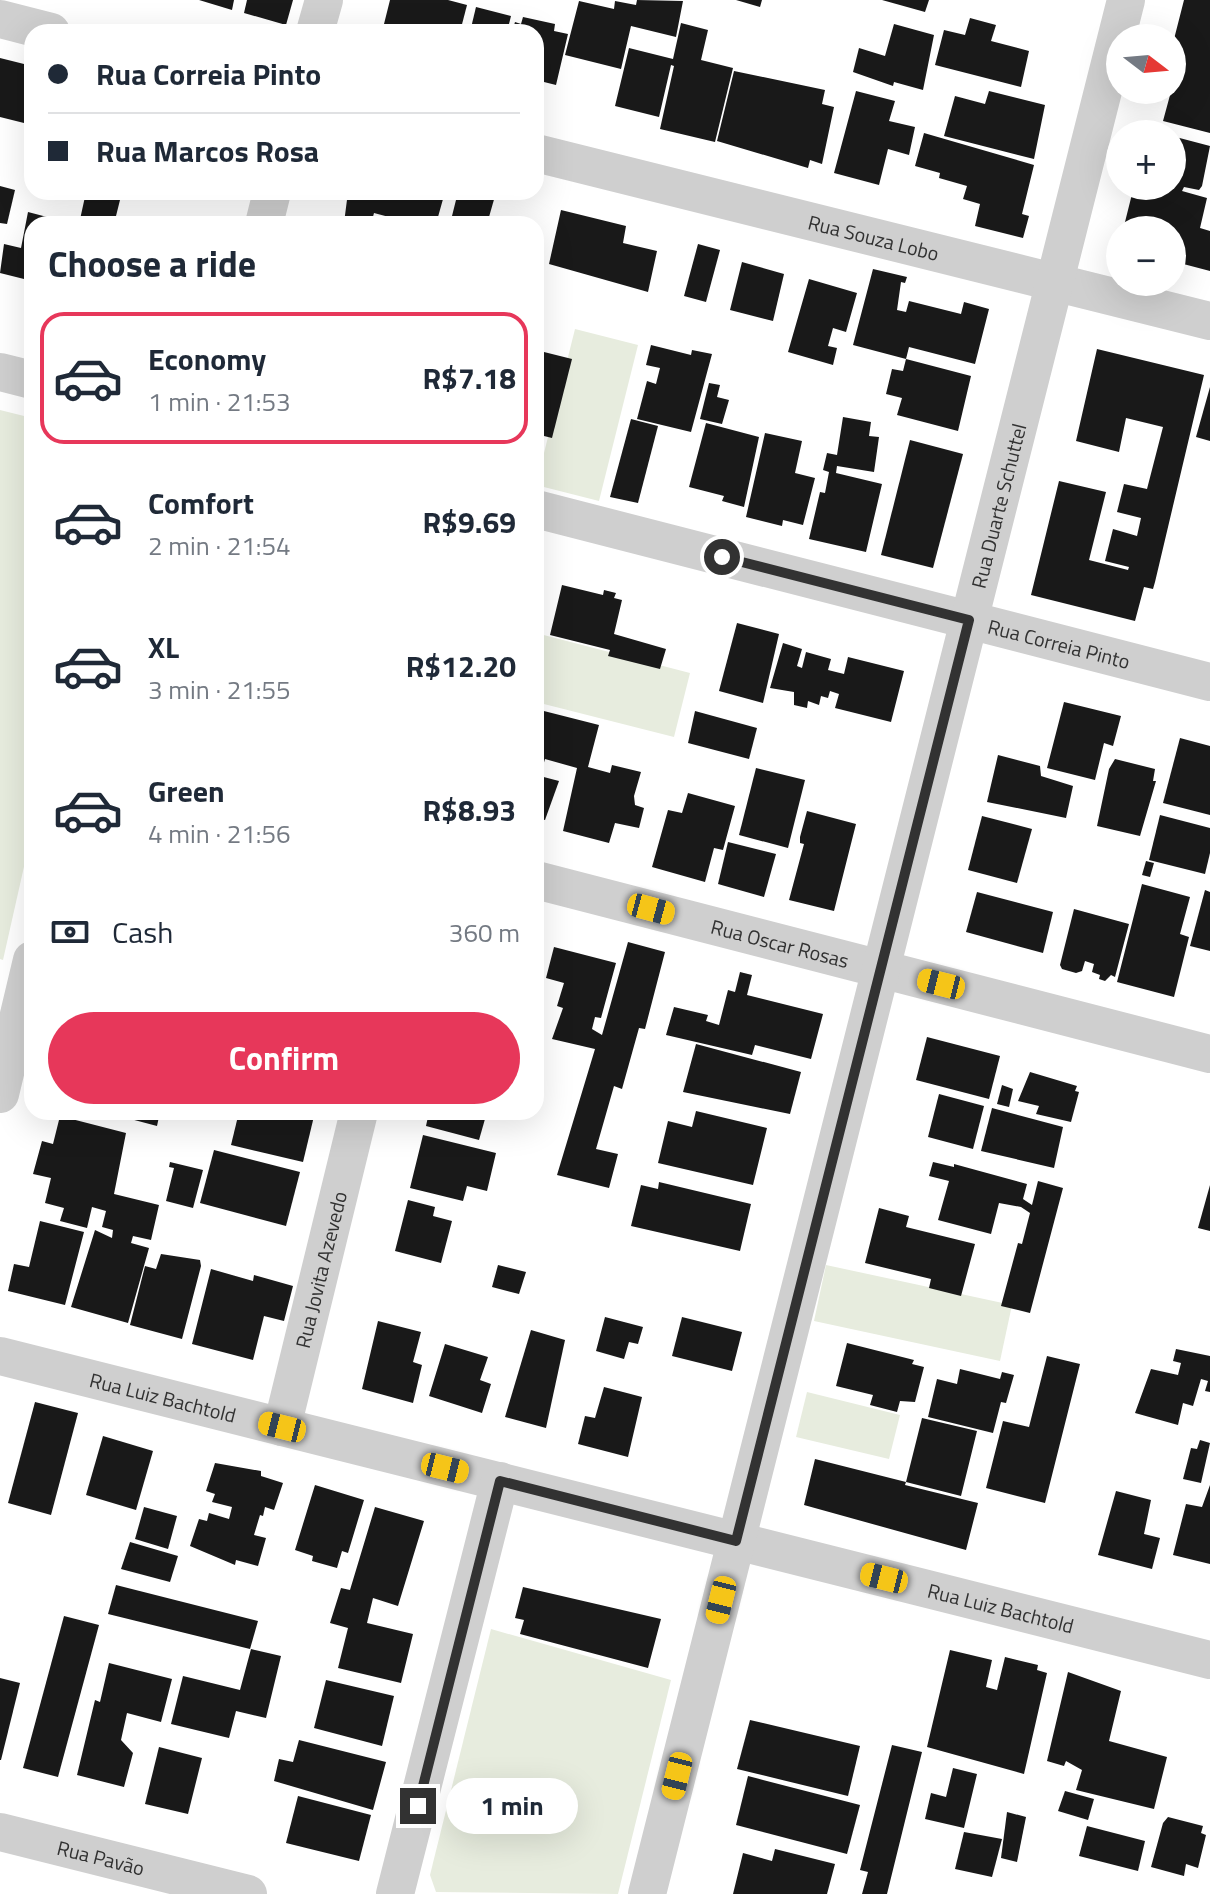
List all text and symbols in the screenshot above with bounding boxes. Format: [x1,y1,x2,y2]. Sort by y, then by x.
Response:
north arrow [1106,24,1186,104]
map controls [1106,24,1186,296]
text: Rua Correia Pinto [96,51,321,97]
button: + [1106,120,1186,200]
text: Rua Marcos Rosa [96,128,319,174]
street label: Rua Souza Lobo [805,206,942,268]
button: − [1106,216,1186,296]
text: Choose a ride [48,236,256,291]
text: Economy [148,336,266,382]
icon: car [52,342,124,414]
text: R$7.18 [423,355,516,401]
text: 1 min · 21:53 [148,382,291,421]
street label: Rua Duarte Schuttel [962,420,1034,591]
text: Comfort [148,480,254,526]
icon: car [52,486,124,558]
text: R$9.69 [423,499,516,545]
text: 2 min · 21:54 [148,526,291,565]
route start [704,539,740,575]
street label: Rua Correia Pinto [985,610,1133,676]
text: XL [148,624,179,670]
icon: car [52,630,124,702]
text: R$12.20 [406,643,516,689]
text: 3 min · 21:55 [148,670,291,709]
text: Green [148,768,225,814]
icon: car [52,774,124,846]
text: R$8.93 [423,787,516,833]
text: 4 min · 21:56 [148,814,291,853]
car [625,891,677,927]
text: Cash [112,909,173,955]
icon: cash [48,910,92,954]
street label: Rua Oscar Rosas [708,910,852,976]
text: 360 m [449,913,520,952]
car [915,967,967,1001]
button: Confirm [48,1012,520,1104]
street label: Rua Jovita Azevedo [286,1188,355,1351]
street label: Rua Luiz Bachtold [86,1364,239,1430]
car [256,1410,308,1444]
car [419,1451,471,1485]
car [858,1561,910,1595]
car [704,1574,738,1626]
street label: Rua Luiz Bachtold [924,1574,1077,1641]
car [660,1750,694,1802]
callout: 1 min [446,1778,578,1834]
text: 1 min [480,1786,544,1825]
route end [400,1788,436,1824]
street label: Rua Pavão [54,1831,148,1883]

